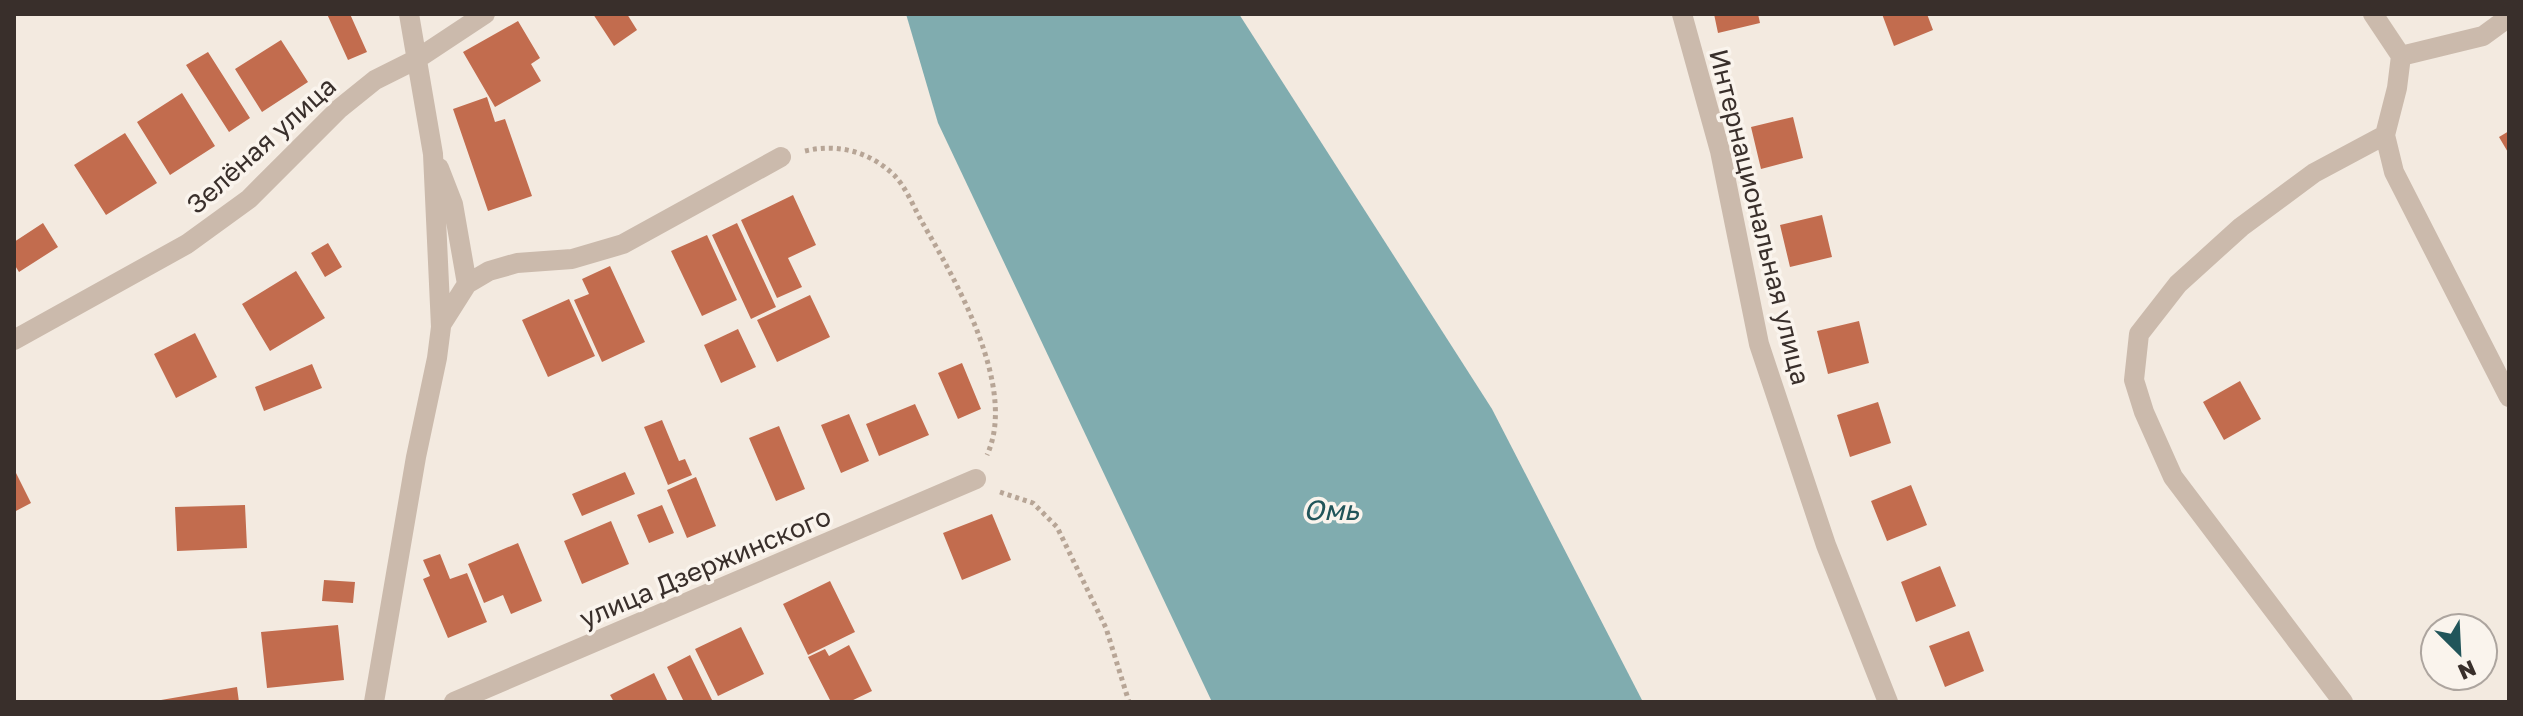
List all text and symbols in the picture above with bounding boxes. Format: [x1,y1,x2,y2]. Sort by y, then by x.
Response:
street label: Интернациональная улица [1703,46,1817,388]
street label: Зелёная улица [180,70,342,220]
water label: Омь [1303,493,1360,526]
street label: улица Дзержинского [575,500,835,634]
north arrow [2419,612,2499,692]
text: N [2454,655,2480,686]

